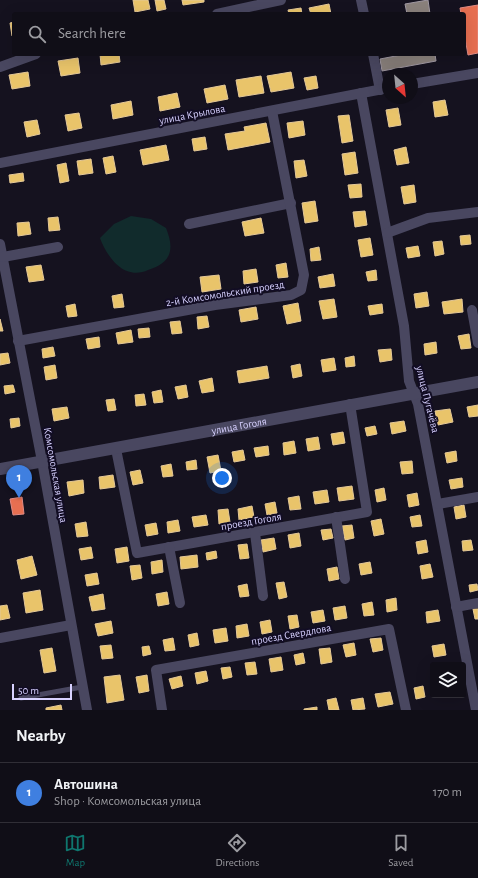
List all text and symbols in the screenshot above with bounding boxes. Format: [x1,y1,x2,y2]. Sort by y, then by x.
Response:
search box [12,12,466,56]
icon: search [26,23,48,45]
text: Search here [58,26,126,41]
north arrow [382,68,418,104]
street label: улица Крылова [157,103,226,126]
street label: 2-й Комсомольский проезд [165,279,286,308]
street label: улица Пугачёва [414,363,441,434]
street label: улица Гоголя [210,416,268,437]
street label: Комсомольская улица [42,427,69,524]
pin: 1 [6,465,32,498]
your location [212,468,232,488]
street label: проезд Гоголя [220,511,282,532]
street label: проезд Свердлова [250,622,332,647]
map controls [430,662,466,698]
button: layers [430,662,466,698]
scale bar [12,682,72,701]
text: 50 m [18,685,39,696]
text: Nearby [16,727,66,744]
text: Автошина [54,777,118,792]
text: 1 [27,786,31,799]
text: 170 m [433,786,462,799]
text: Shop · Комсомольская улица [54,795,201,808]
tab: Map [64,832,86,869]
tab: Directions [215,832,259,869]
tab: Saved [388,832,413,869]

